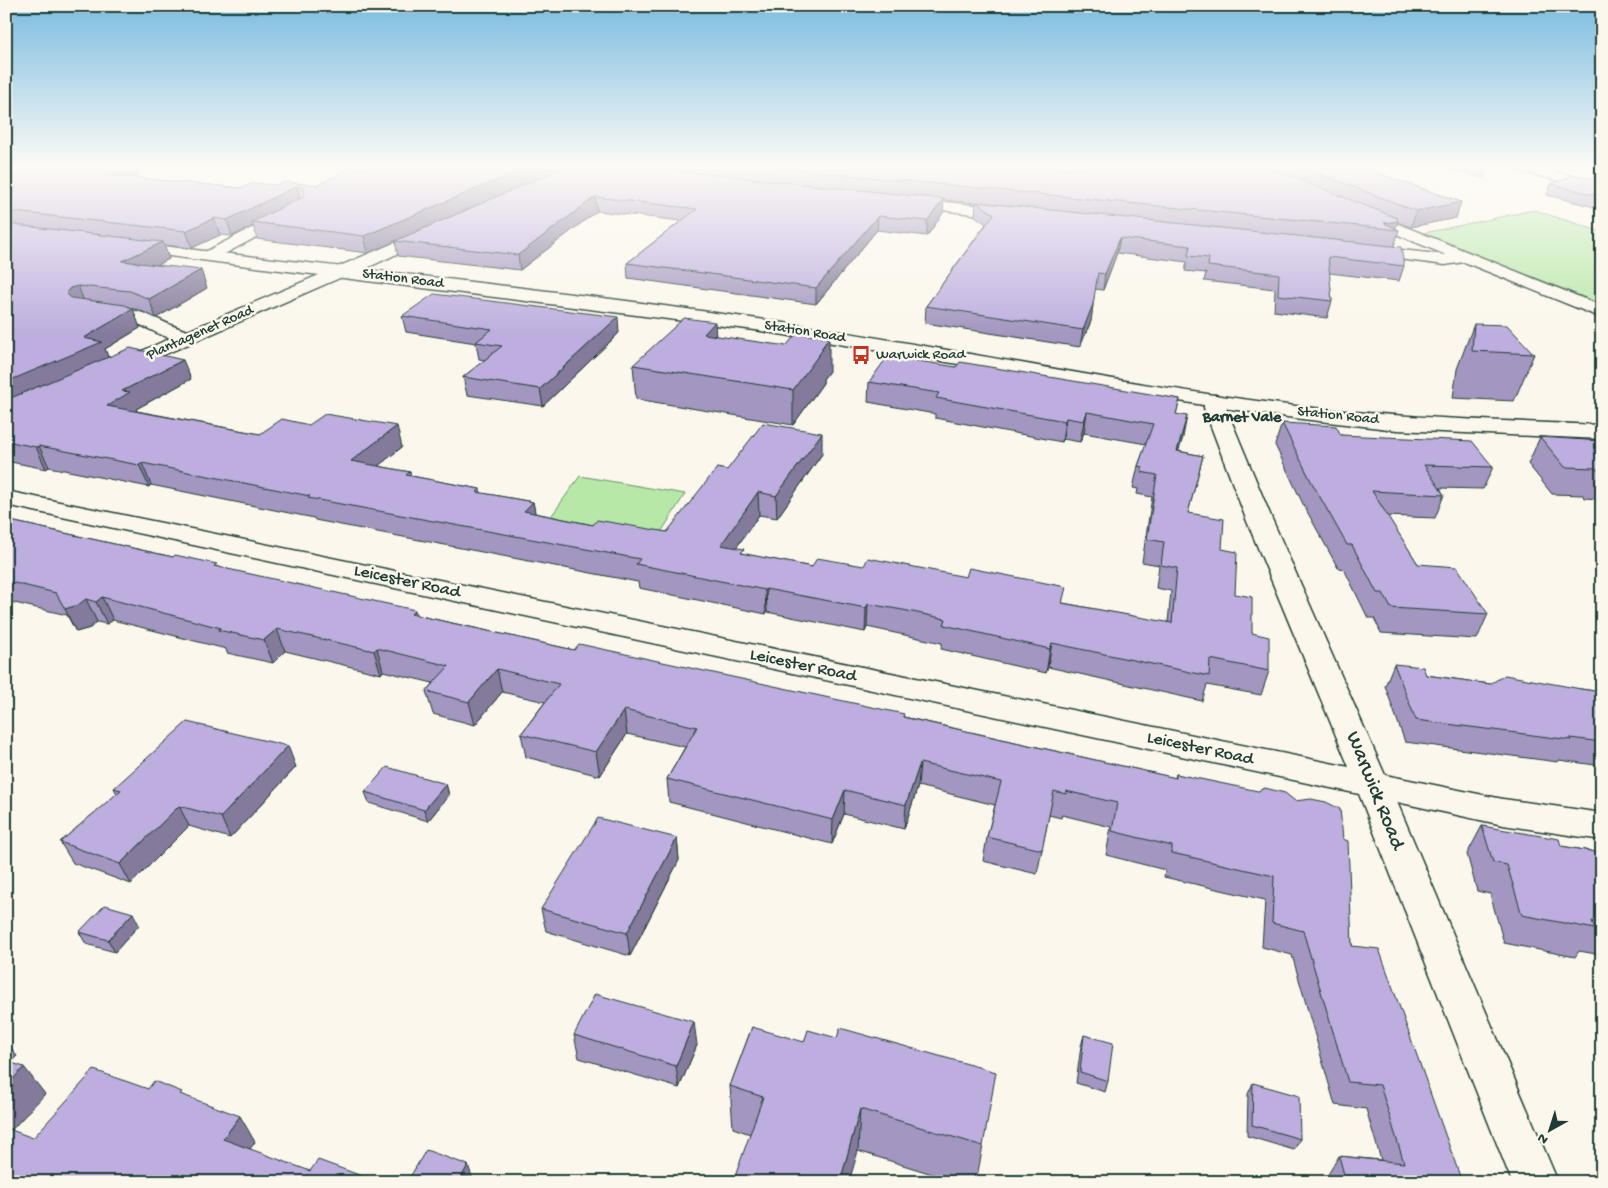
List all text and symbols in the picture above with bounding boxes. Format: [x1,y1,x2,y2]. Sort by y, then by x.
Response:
street label: Station Road [361,265,446,293]
street label: Plantagenet Road [143,301,257,365]
street label: Station Road [763,317,848,347]
bus stop icon: Warwick Road [850,344,872,366]
place label: Warwick Road [876,346,967,364]
street label: Station Road [1296,403,1381,429]
district label: Barnet Vale [1202,409,1282,428]
street label: Leicester Road [352,560,464,604]
street label: Leicester Road [748,644,860,688]
street label: Leicester Road [1145,727,1257,771]
street label: Warwick Road [1339,728,1410,855]
north arrow [1526,1106,1576,1156]
text: N [1534,1129,1552,1148]

